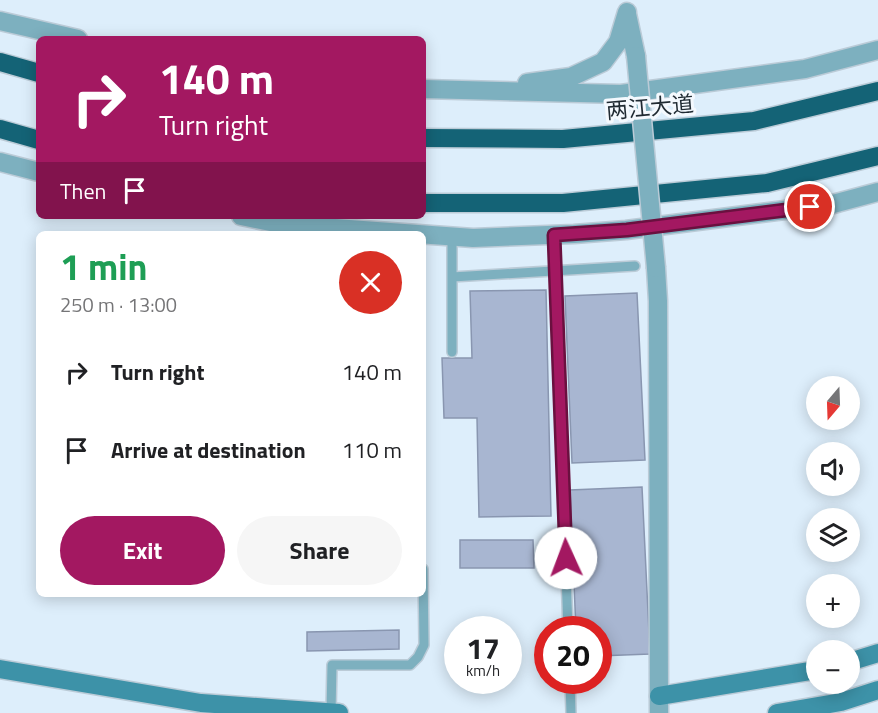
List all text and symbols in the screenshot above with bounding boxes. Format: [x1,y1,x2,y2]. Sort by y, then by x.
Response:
text: 140 m [159,46,274,110]
icon: right [60,60,138,138]
street label: 两江大道 [605,86,695,128]
text: Turn right [159,104,268,145]
text: Then [60,174,106,208]
icon: arrive [118,174,151,207]
pin [784,181,835,232]
icon: arrive [793,190,826,223]
text: 1 min [60,239,147,294]
button: close [339,251,402,314]
text: 250 m · 13:00 [60,289,177,320]
text: Turn right [111,355,205,389]
text: 140 m [342,355,402,389]
icon: right [60,356,93,389]
north arrow [806,376,860,430]
map controls [806,376,860,694]
text: Arrive at destination [111,433,306,467]
text: 110 m [342,433,402,467]
icon: arrive [60,434,93,467]
button: sound [806,442,860,496]
button: layers [806,508,860,562]
button: Exit [60,516,225,585]
button: Share [237,516,402,585]
position arrow [534,526,598,590]
button: + [806,574,860,628]
speed limit sign: 20 [534,616,612,694]
text: 17 [466,625,500,671]
button: − [806,640,860,694]
text: km/h [466,659,500,682]

